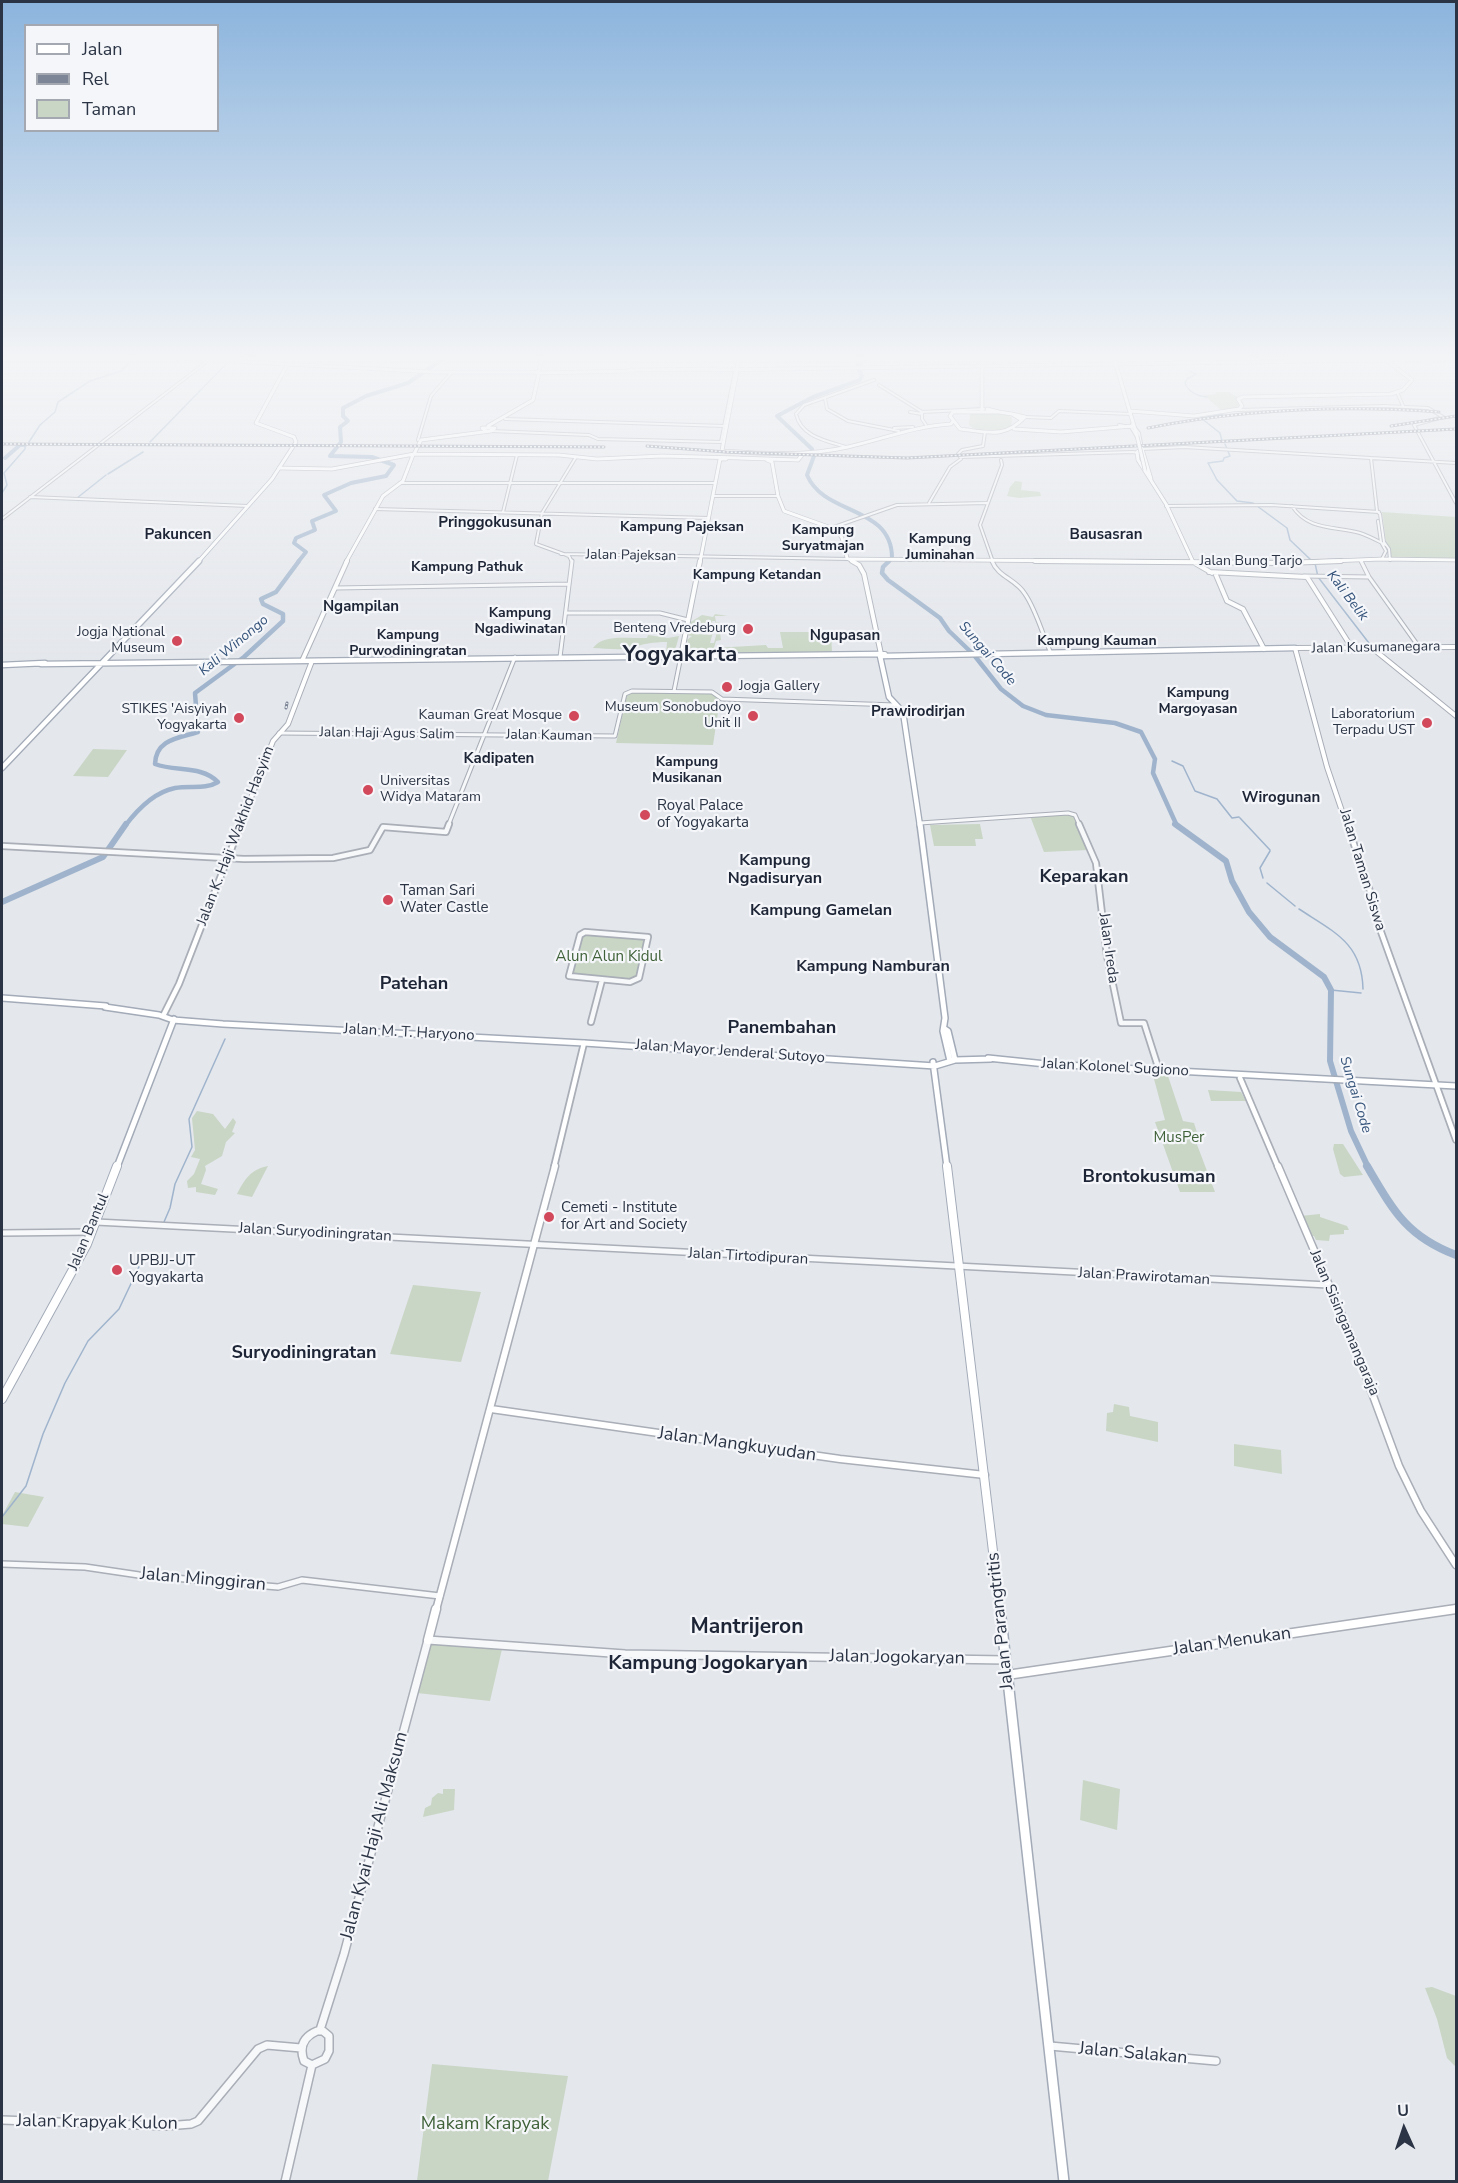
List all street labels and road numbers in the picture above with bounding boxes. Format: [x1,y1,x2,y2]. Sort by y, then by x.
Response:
street label: Jalan Pajeksan [585,547,677,565]
street label: Jalan Bung Tarjo [1199,554,1303,570]
street label: Jalan Kusumanegara [1311,638,1441,658]
street label: Jalan Haji Agus Salim [319,724,455,744]
street label: Jalan Kauman [506,727,592,745]
street label: Jalan K. Haji Wakhid Hasyim [193,744,279,928]
street label: Jalan Taman Siswa [1335,807,1389,933]
street label: Jalan Ireda [1094,911,1122,985]
street label: Jalan M. T. Haryono [343,1021,475,1045]
street label: Jalan Mayor Jenderal Sutoyo [635,1036,825,1068]
street label: Jalan Kolonel Sugiono [1041,1055,1189,1081]
street label: Jalan Bantul [65,1191,113,1273]
street label: Jalan Suryodiningratan [238,1220,392,1246]
street label: Jalan Tirtodipuran [687,1245,809,1269]
street label: Jalan Sisingamangaraja [1305,1247,1383,1399]
street label: Jalan Prawirotaman [1078,1265,1210,1289]
street label: Jalan Mangkuyudan [657,1423,817,1467]
street label: Jalan Parangtritis [983,1551,1019,1691]
street label: Jalan Minggiran [139,1564,267,1596]
street label: Jalan Menukan [1172,1623,1292,1661]
street label: Jalan Jogokaryan [829,1646,965,1670]
street label: Jalan Kyai Haji Ali Maksum [337,1729,413,1943]
street label: Jalan Salakan [1078,2038,1188,2070]
street label: Jalan Krapyak Kulon [16,2111,178,2135]

